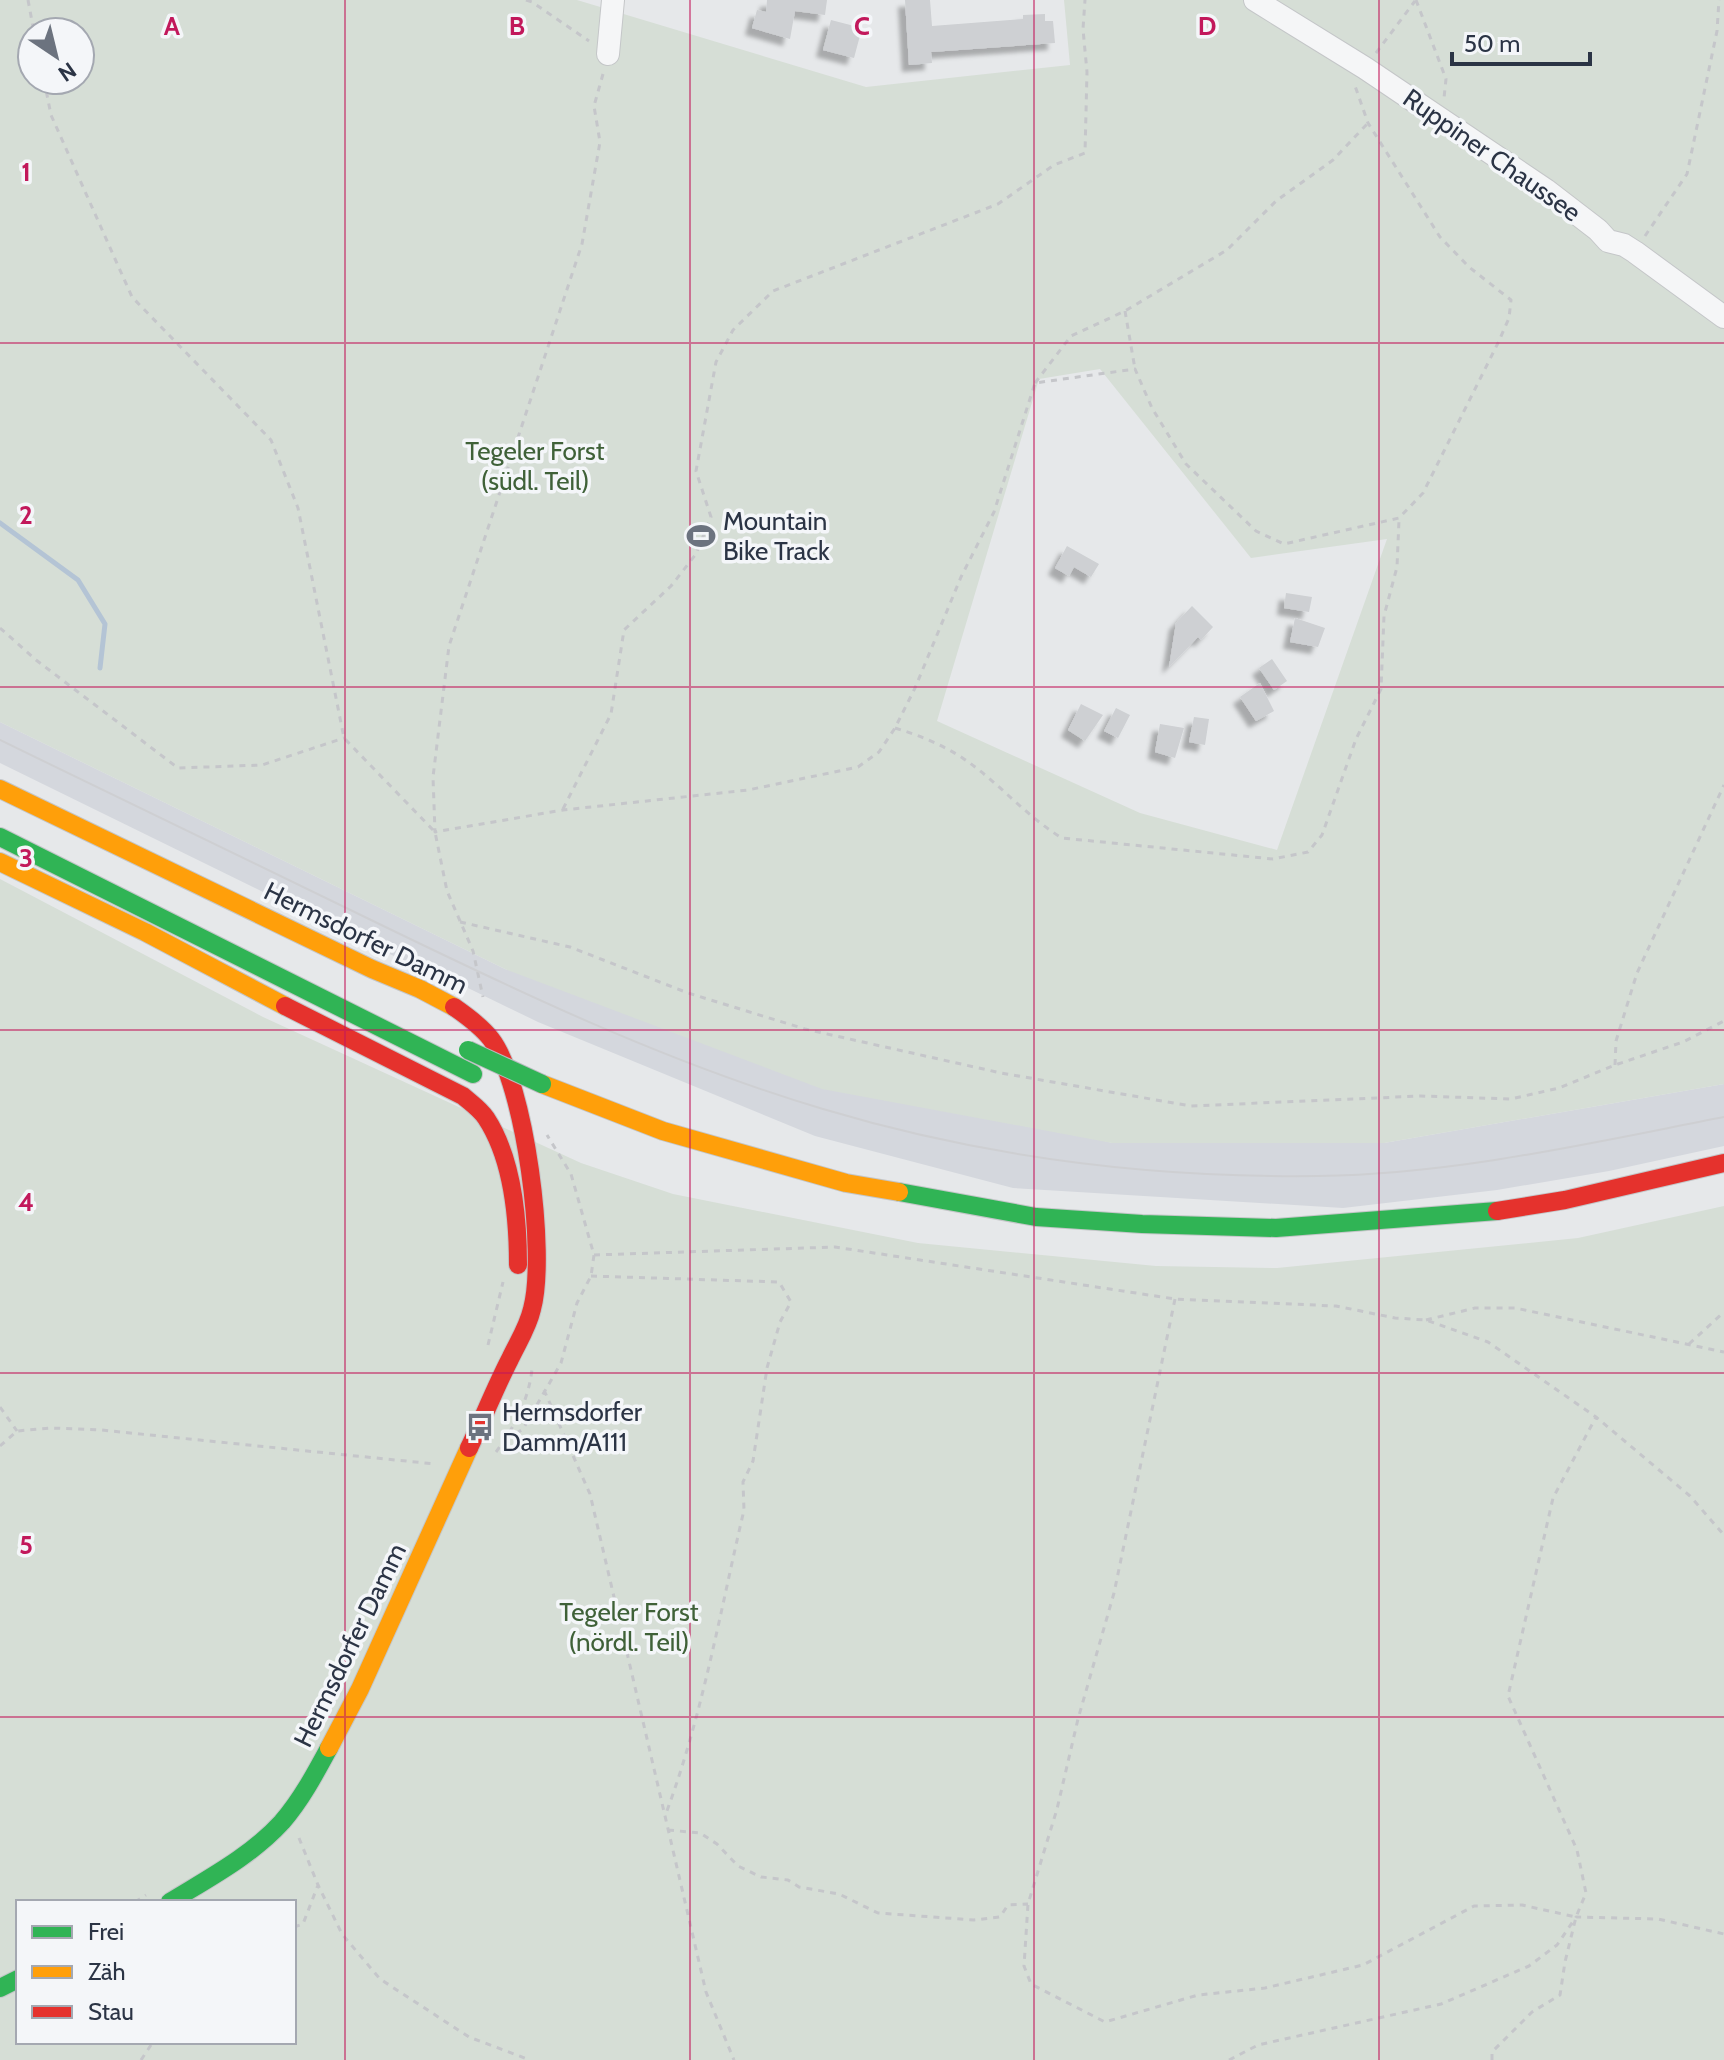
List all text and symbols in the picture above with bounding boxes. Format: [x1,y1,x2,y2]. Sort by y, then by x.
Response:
text: A [164,10,181,42]
text: B [509,10,525,42]
text: C [854,10,870,42]
text: D [1198,10,1216,42]
north arrow [16,16,96,96]
scale bar [1452,16,1590,66]
text: 50 m [1464,29,1520,58]
text: N [53,56,81,87]
street label: Ruppiner Chaussee [1397,82,1587,228]
text: 1 [21,156,31,188]
park label: Tegeler Forst (südl. Teil) [465,435,605,497]
text: 2 [19,499,33,531]
place label: Mountain Bike Track [723,505,830,567]
sports icon: Mountain Bike Track [686,521,716,551]
text: 3 [19,842,33,874]
street label: Hermsdorfer Damm [259,875,473,1001]
text: 4 [18,1186,34,1218]
place label: Hermsdorfer Damm/A111 [502,1396,643,1458]
bus stop icon: Hermsdorfer Damm/A111 [465,1412,495,1442]
text: 5 [19,1529,33,1561]
street label: Hermsdorfer Damm [287,1538,413,1752]
park label: Tegeler Forst (nördl. Teil) [559,1596,699,1658]
legend [16,1900,296,2044]
text: Frei [88,1917,124,1946]
text: Zäh [88,1957,125,1986]
text: Stau [88,1997,134,2026]

